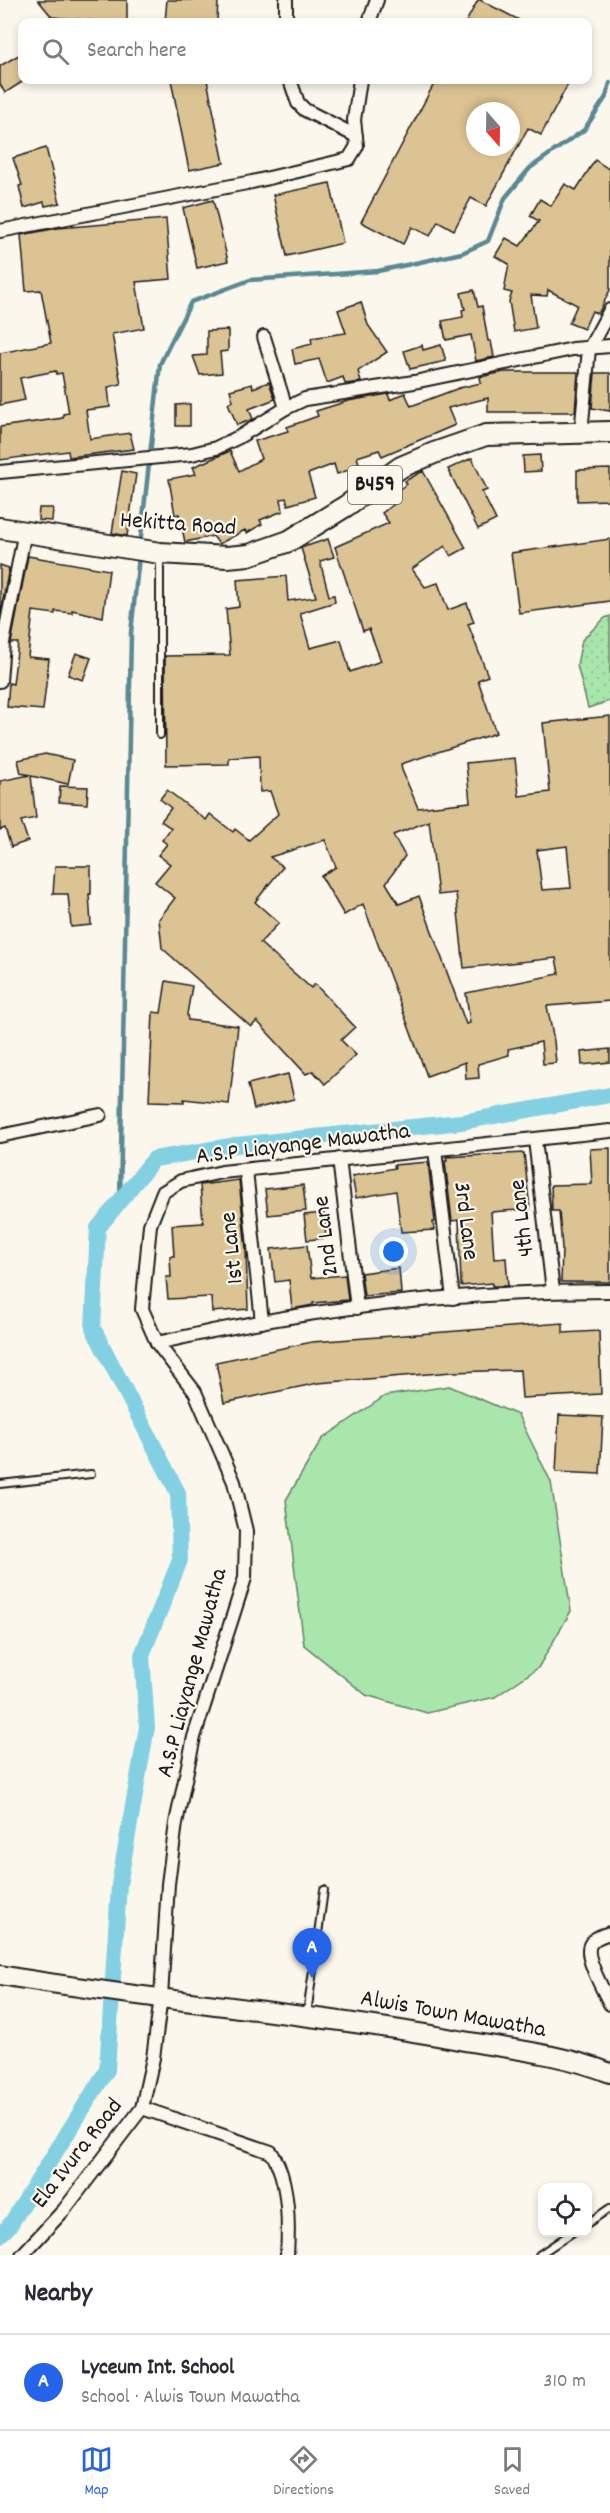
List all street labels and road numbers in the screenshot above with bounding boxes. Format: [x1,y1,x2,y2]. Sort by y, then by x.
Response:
road number: B459 [348,466,402,504]
street label: Hekitta Road [119,504,237,546]
street label: A.S.P Liayange Mawatha [194,1115,413,1175]
street label: 4th Lane [501,1177,545,1259]
street label: 3rd Lane [443,1180,487,1262]
street label: 2nd Lane [305,1194,349,1278]
street label: 1st Lane [212,1210,254,1286]
street label: A.S.P Liayange Mawatha [149,1564,237,1781]
street label: Alwis Town Mawatha [358,1982,549,2048]
street label: Ela Ivura Road [24,2092,132,2216]

